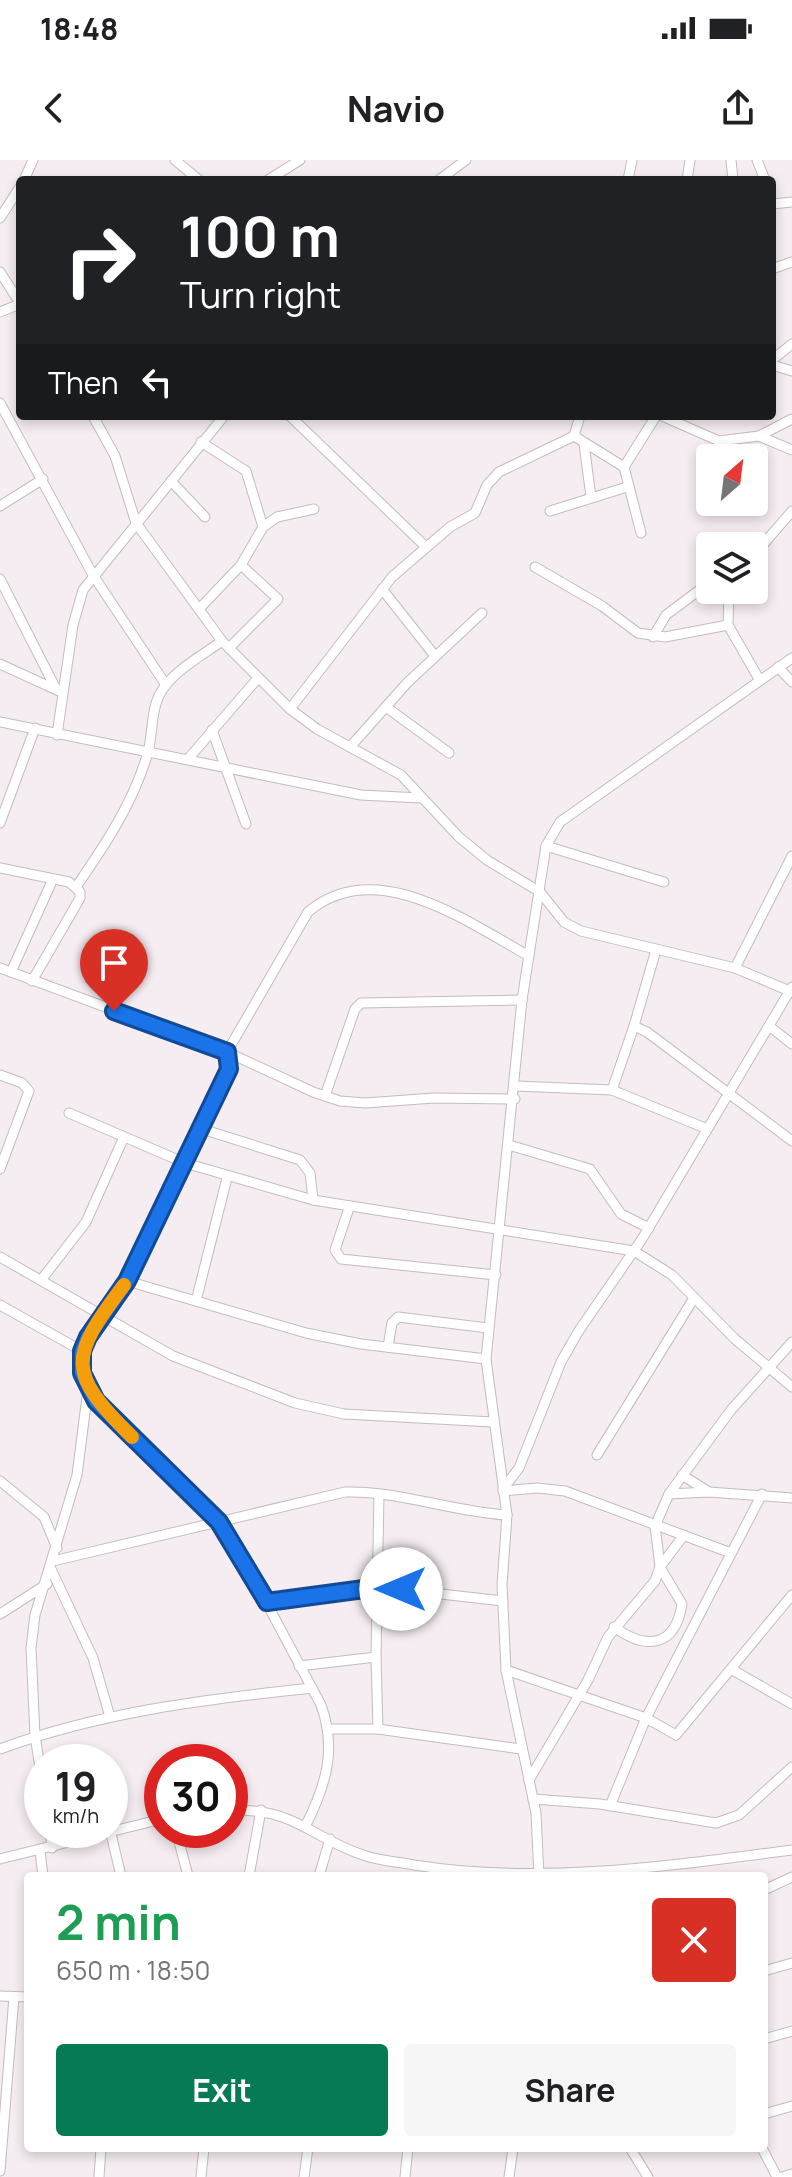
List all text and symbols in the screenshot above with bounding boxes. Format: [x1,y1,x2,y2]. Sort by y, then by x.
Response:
text: 18:48 [40,8,118,49]
text: Navio [347,84,445,133]
icon: back [32,86,76,130]
icon: share [716,86,760,130]
text: 100 m [180,197,340,274]
icon: right [48,208,152,312]
text: Turn right [180,270,341,319]
icon: left [135,360,179,404]
text: Then [48,362,119,403]
north arrow [696,444,768,516]
map controls [696,444,768,604]
button: layers [696,532,768,604]
pin [80,929,148,1011]
icon: arrive [92,941,136,985]
position arrow [359,1547,443,1631]
speed limit sign: 30 [144,1744,248,1848]
text: 19 [55,1758,97,1813]
text: km/h [53,1802,99,1829]
text: 2 min [56,1889,181,1954]
button: close [652,1898,736,1982]
text: 650 m · 18:50 [56,1952,210,1988]
button: Exit [56,2044,388,2136]
button: Share [404,2044,736,2136]

